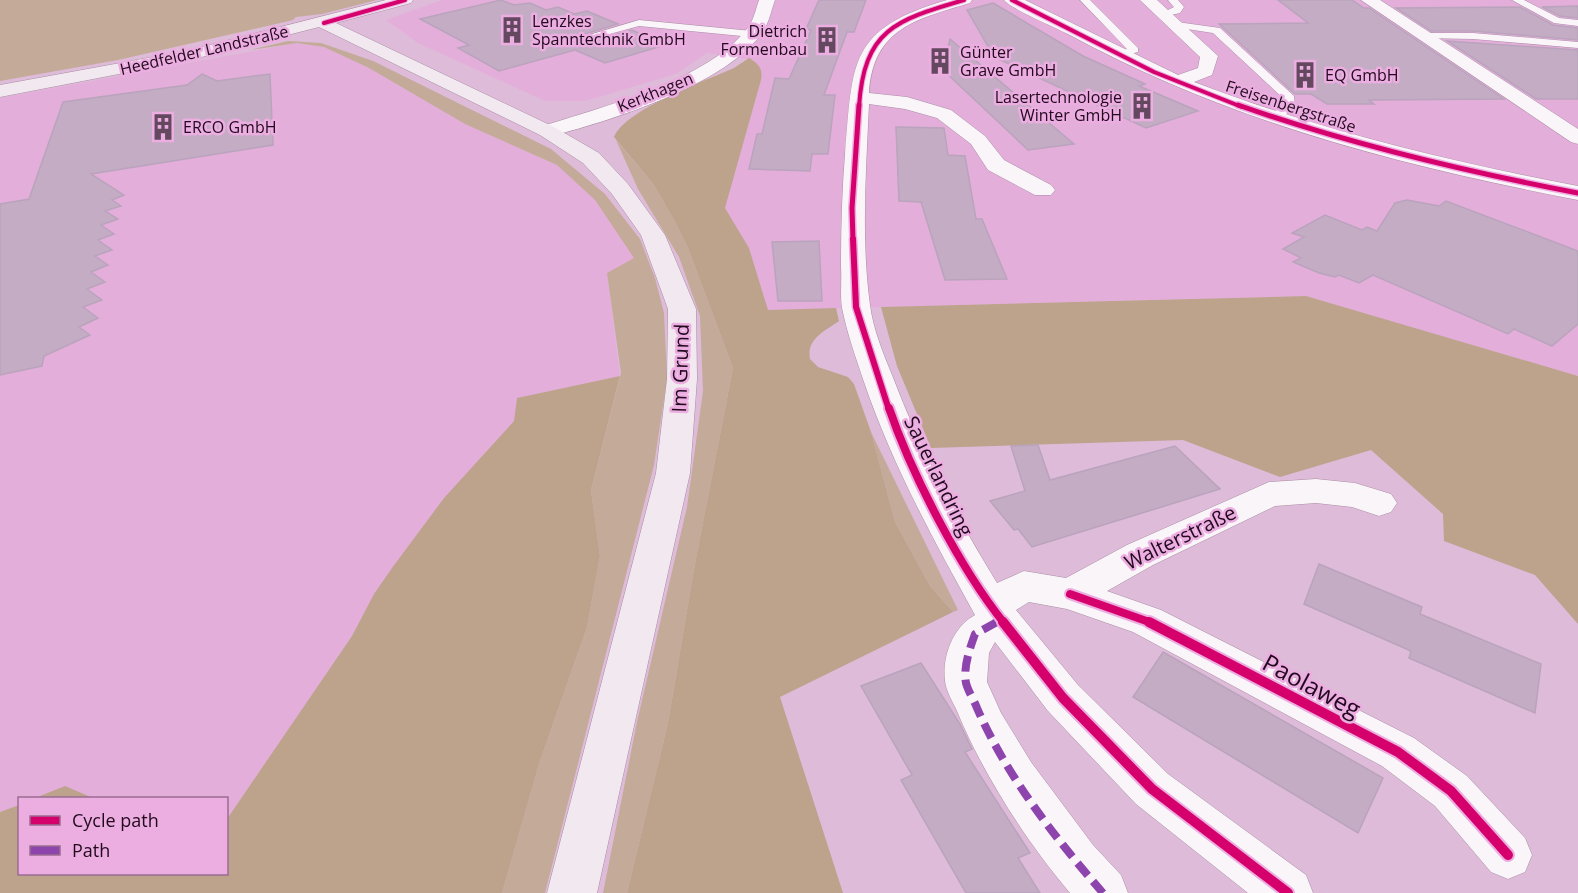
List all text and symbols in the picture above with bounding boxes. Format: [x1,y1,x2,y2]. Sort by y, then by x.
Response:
place label: Lenzkes Spanntechnik GmbH [532,10,686,50]
building icon: Lenzkes Spanntechnik GmbH [497,15,527,45]
street label: Heedfelder Landstraße [118,20,290,80]
place label: Dietrich Formenbau [720,20,807,60]
building icon: Dietrich Formenbau [812,25,842,55]
place label: Günter Grave GmbH [960,41,1056,81]
building icon: Günter Grave GmbH [925,46,955,76]
building icon: EQ GmbH [1290,60,1320,90]
place label: EQ GmbH [1325,64,1399,86]
street label: Kerkhagen [614,67,696,117]
street label: Freisenbergstraße [1223,75,1359,137]
place label: Lasertechnologie Winter GmbH [995,86,1122,126]
building icon: Lasertechnologie Winter GmbH [1127,91,1157,121]
building icon: ERCO GmbH [148,112,178,142]
place label: ERCO GmbH [183,116,276,138]
street label: Im Grund [665,323,695,413]
street label: Sauerlandring [898,411,980,541]
street label: Walterstraße [1120,498,1240,576]
street label: Paolaweg [1257,645,1367,725]
legend [18,797,228,875]
text: Cycle path [72,808,159,832]
text: Path [72,838,110,862]

